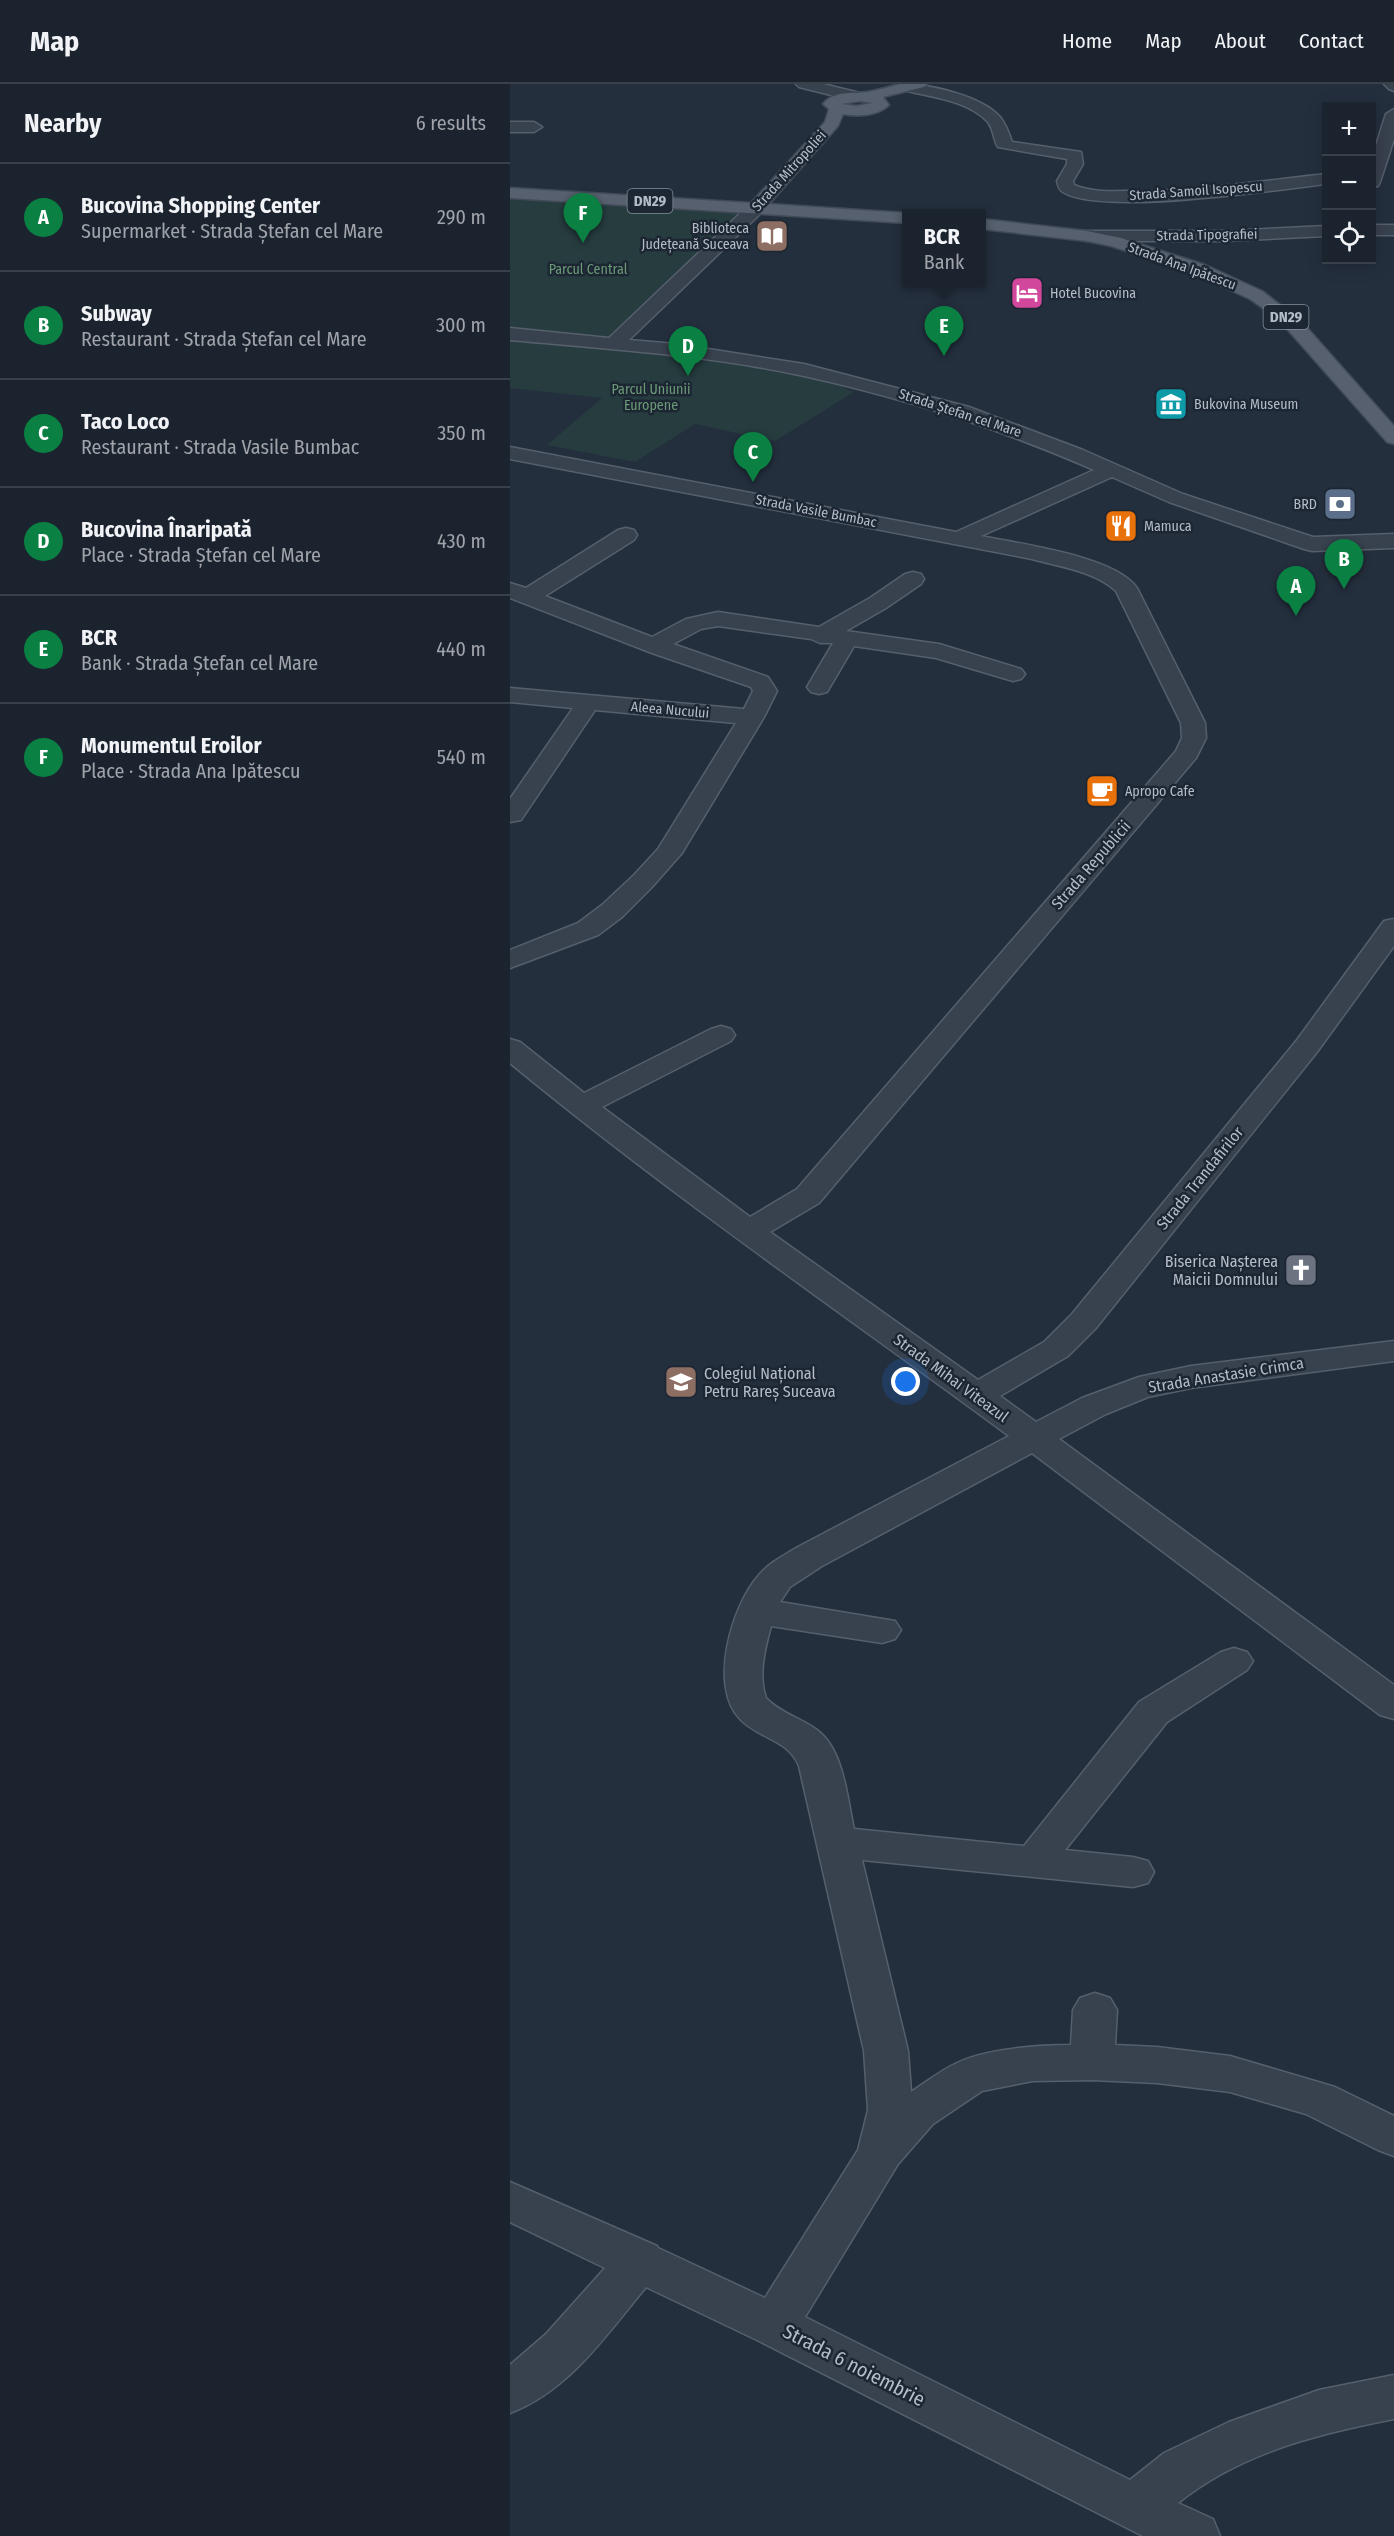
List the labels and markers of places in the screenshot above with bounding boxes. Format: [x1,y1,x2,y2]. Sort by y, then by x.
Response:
pin: F [564,194,602,243]
library icon: Biblioteca Județeană Suceava [754,218,790,254]
place label: Biblioteca Județeană Suceava [642,220,749,254]
hotel icon: Hotel Bucovina [1009,275,1045,311]
place label: Hotel Bucovina [1050,285,1136,302]
pin: E [924,306,964,356]
pin: D [668,326,708,376]
museum icon: Bukovina Museum [1153,386,1189,422]
place label: Bukovina Museum [1194,396,1298,413]
pin: C [734,432,772,482]
bank icon: BRD [1322,486,1358,522]
place label: BRD [1294,496,1317,513]
restaurant icon: Mamuca [1103,508,1139,544]
place label: Mamuca [1144,518,1192,535]
pin: B [1324,540,1364,589]
pin: A [1276,566,1316,616]
cafe icon: Apropo Cafe [1084,773,1120,809]
place label: Apropo Cafe [1125,783,1195,800]
place label: Biserica Nașterea Maicii Domnului [1165,1252,1278,1289]
church icon: Biserica Nașterea Maicii Domnului [1283,1252,1319,1288]
school or university icon: Colegiul Național Petru Rareș Suceava [663,1364,699,1400]
place label: Colegiul Național Petru Rareș Suceava [704,1364,836,1402]

